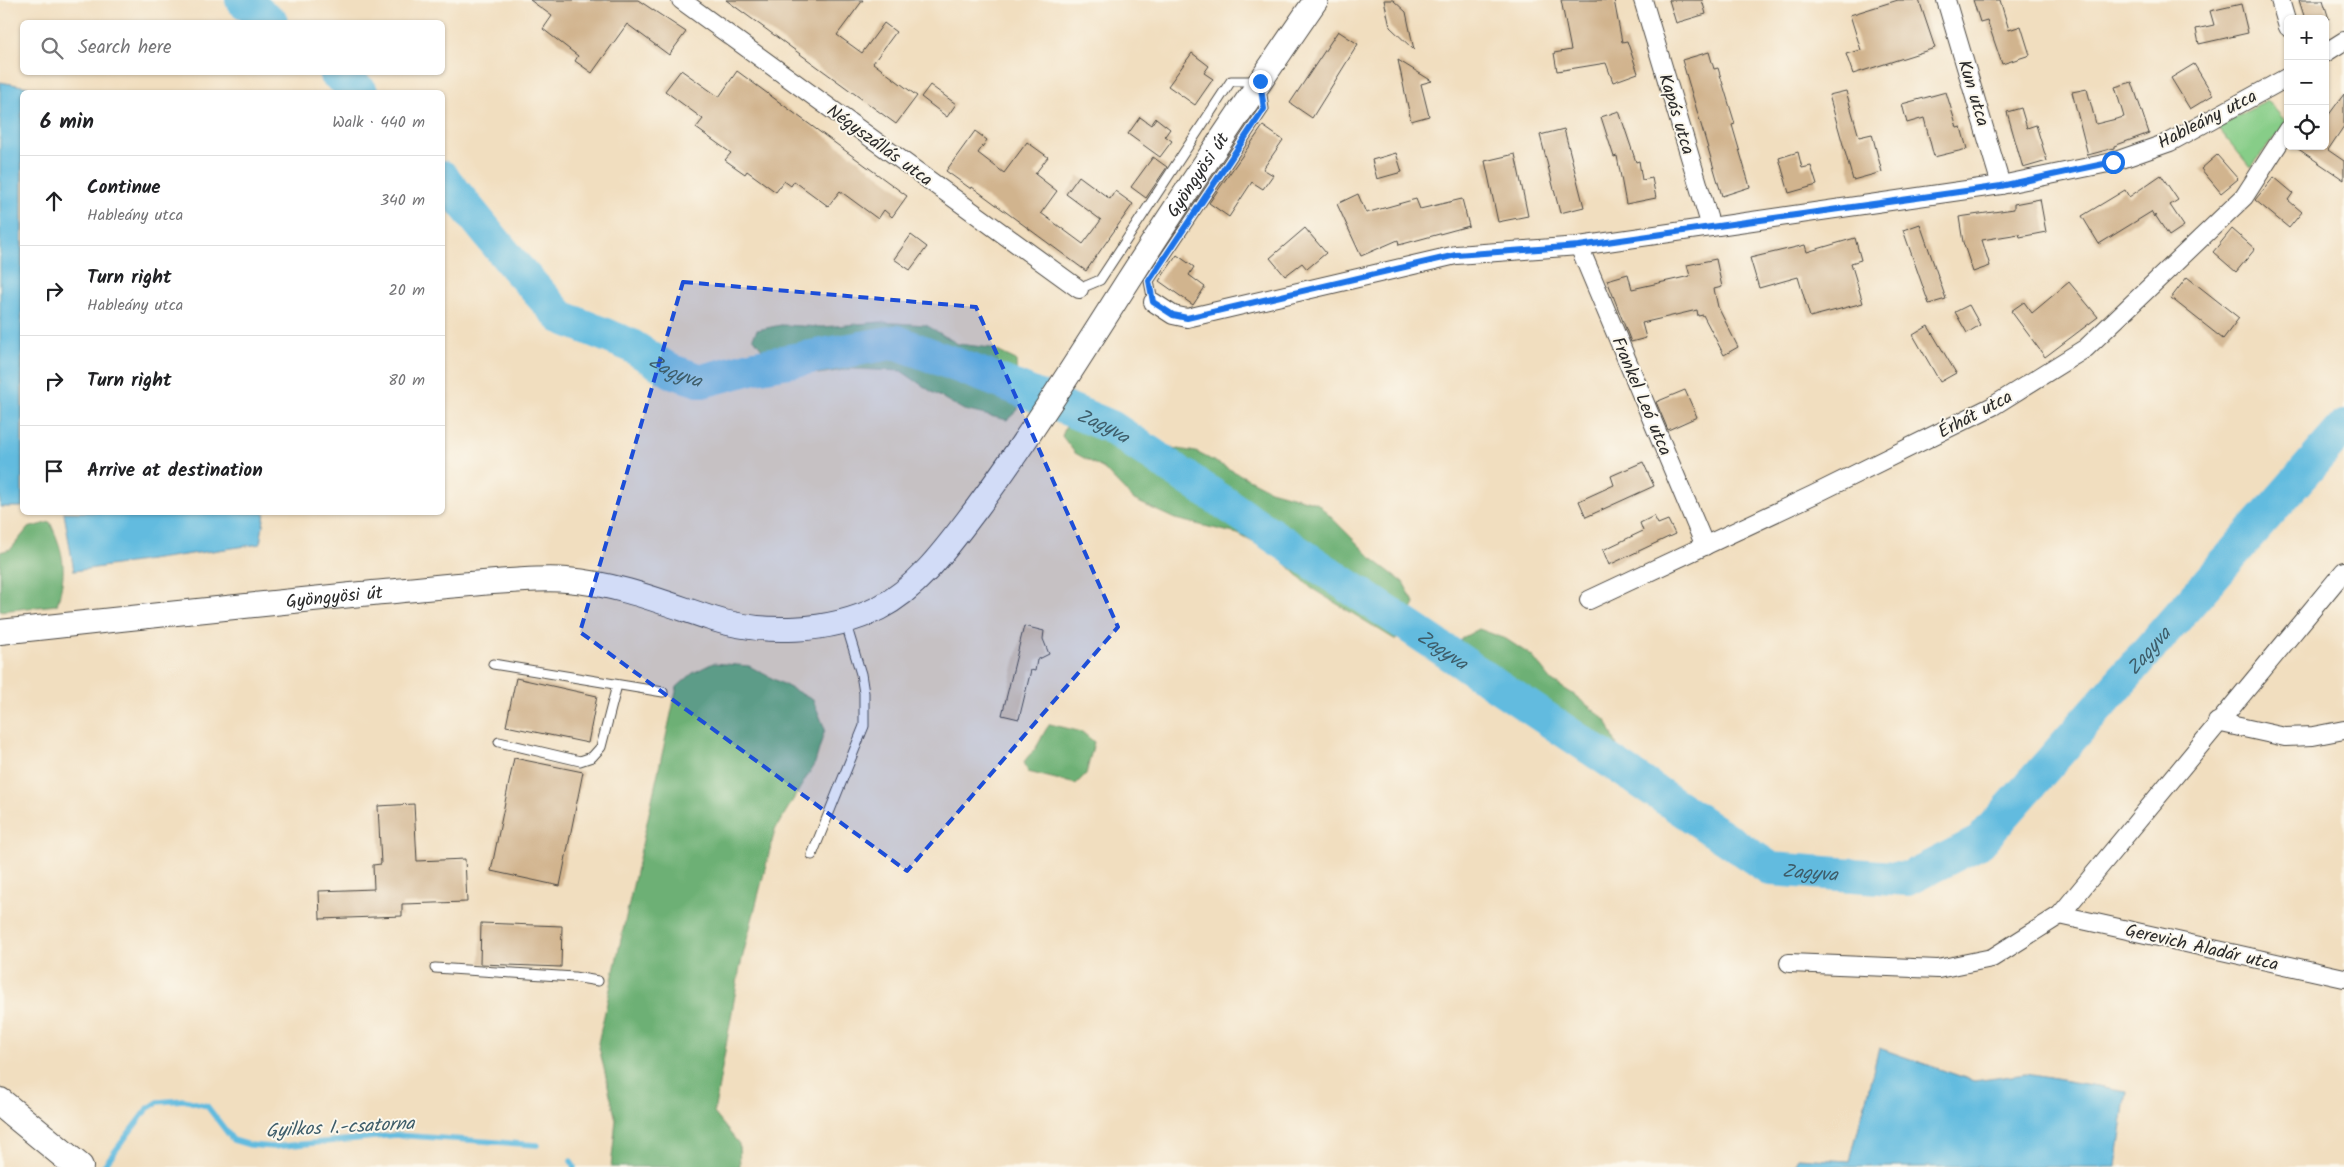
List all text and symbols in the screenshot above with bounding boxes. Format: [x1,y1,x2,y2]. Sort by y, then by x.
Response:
map controls [2284,15,2329,150]
button: + [2284,15,2329,60]
search box [20,20,445,75]
text: Search here [78,33,172,63]
icon: search [38,34,66,62]
street label: Kun utca [1949,57,1996,130]
button: − [2284,60,2329,105]
route end [1249,70,1272,93]
street label: Kapás utca [1650,70,1702,158]
street label: Hableány utca [2153,83,2263,158]
street label: Négyszállás utca [820,98,938,195]
button: locate [2284,105,2329,150]
text: 6 min [40,106,94,139]
text: Walk · 440 m [332,110,425,135]
street label: Gyöngyösi út [1160,126,1238,224]
route start [2102,151,2125,174]
text: Continue [87,173,160,203]
icon: ahead [40,187,68,215]
text: 340 m [380,188,425,213]
text: Hableány utca [87,203,183,228]
text: Turn right [87,263,172,293]
icon: right [40,277,68,305]
text: 20 m [389,278,425,303]
text: Hableány utca [87,293,183,318]
street label: Frankel Leó utca [1602,332,1679,461]
water label: Zagyva [642,347,706,397]
text: Turn right [87,366,172,396]
icon: right [40,367,68,395]
text: 80 m [388,368,425,393]
street label: Érhát utca [1933,384,2018,447]
water label: Zagyva [1072,401,1136,453]
text: Arrive at destination [87,456,263,486]
icon: arrive [40,457,68,485]
street label: Gyöngyösi út [285,579,385,618]
water label: Zagyva [2120,620,2180,683]
water label: Zagyva [1410,623,1474,679]
water label: Zagyva [1781,857,1840,891]
street label: Gerevich Aladár utca [2122,917,2281,980]
water label: Gyilkos I.-csatorna [265,1109,416,1147]

